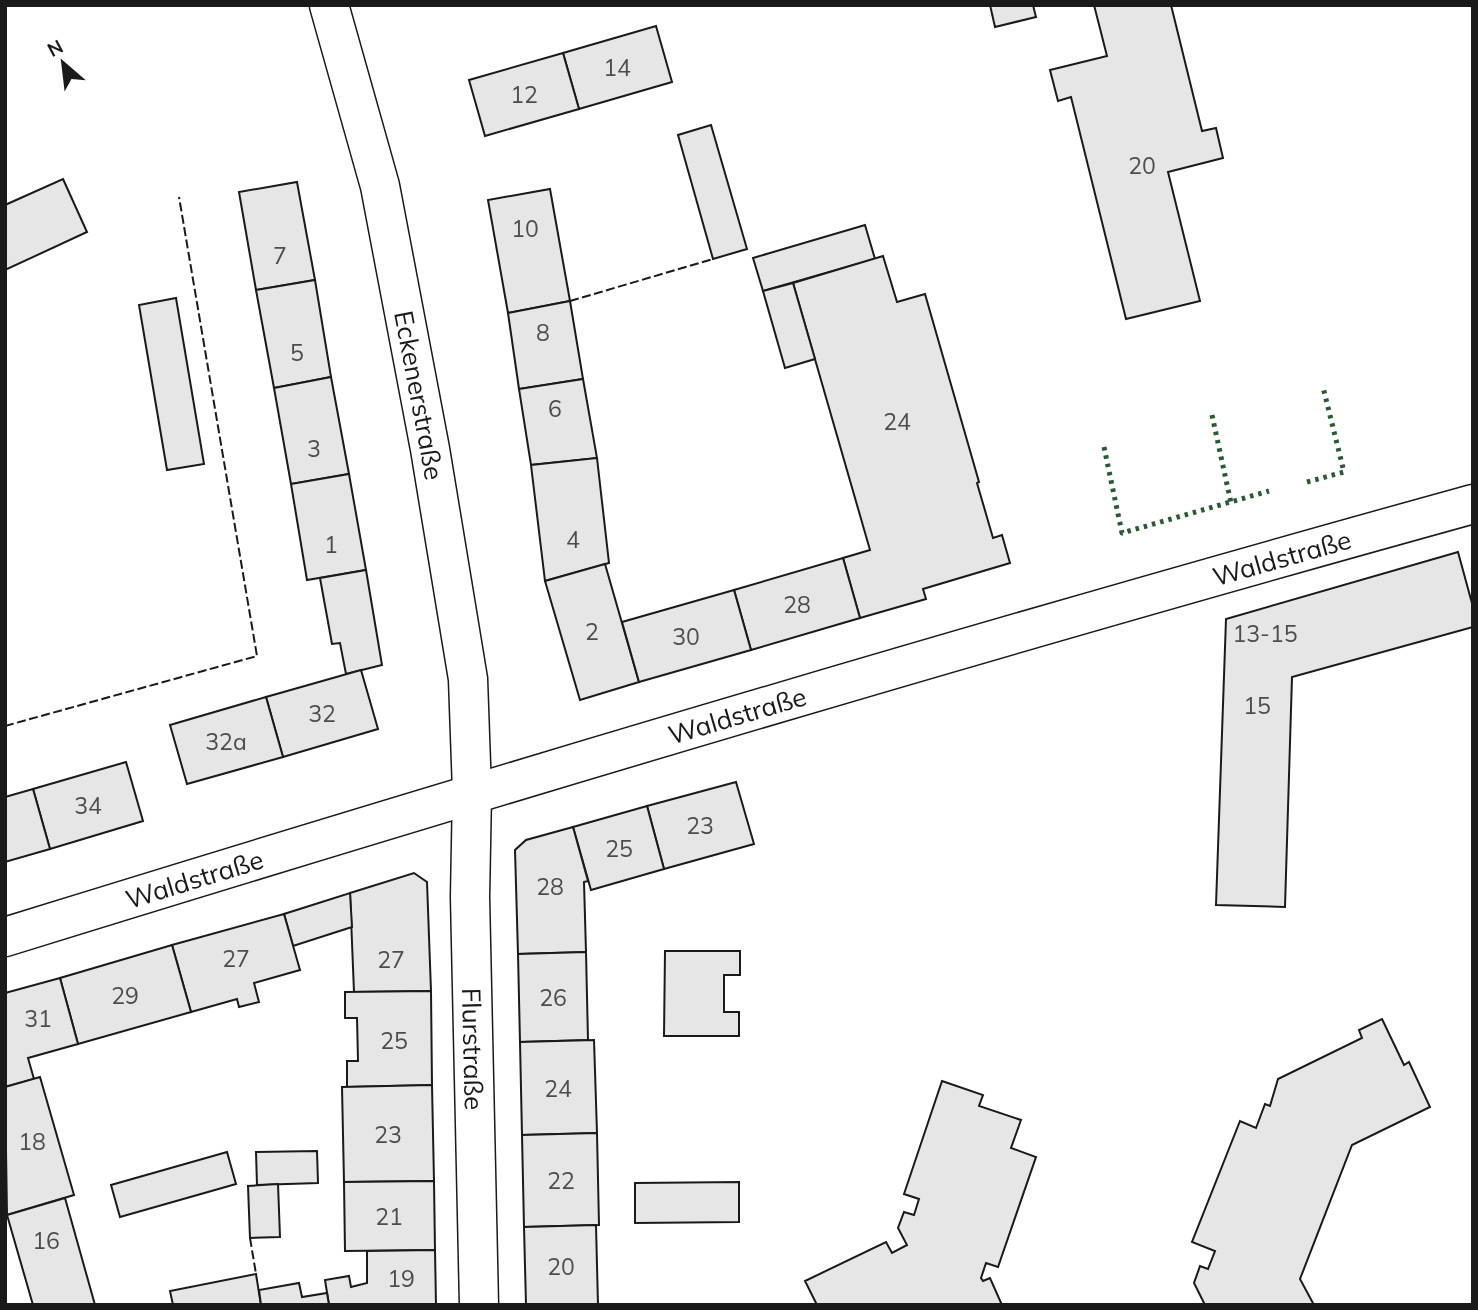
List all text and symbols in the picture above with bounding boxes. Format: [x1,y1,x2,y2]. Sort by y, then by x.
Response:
north arrow [28,28,98,98]
text: N [43,34,67,62]
house number: 14 [603,53,631,82]
house number: 12 [510,80,538,109]
house number: 20 [1128,151,1156,180]
house number: 10 [511,214,539,243]
house number: 7 [273,241,287,270]
street label: Eckenerstraße [388,308,451,482]
house number: 8 [536,318,550,347]
house number: 5 [290,338,304,367]
house number: 6 [548,394,562,423]
house number: 24 [883,407,911,436]
house number: 3 [307,434,321,463]
street label: Waldstraße [1209,522,1355,593]
house number: 4 [566,525,580,554]
house number: 1 [324,530,338,559]
house number: 28 [783,590,811,619]
house number: 2 [585,617,599,646]
house number: 13-15 [1232,619,1298,648]
house number: 30 [672,622,700,651]
street label: Waldstraße [664,679,810,751]
house number: 15 [1243,691,1271,720]
house number: 32 [308,699,336,728]
house number: 32a [205,727,247,756]
house number: 34 [74,791,102,820]
house number: 23 [686,811,714,840]
house number: 25 [605,834,633,863]
street label: Waldstraße [121,842,267,915]
house number: 28 [536,872,564,901]
house number: 27 [222,944,250,973]
house number: 27 [377,945,405,974]
house number: 29 [111,981,139,1010]
house number: 26 [539,983,567,1012]
street label: Flurstraße [456,987,491,1111]
house number: 31 [24,1004,52,1033]
house number: 25 [380,1026,408,1055]
house number: 24 [544,1074,572,1103]
house number: 23 [374,1120,402,1149]
house number: 18 [18,1127,46,1156]
house number: 22 [547,1166,575,1195]
house number: 21 [375,1202,403,1231]
house number: 16 [32,1226,60,1255]
house number: 20 [547,1252,575,1281]
house number: 19 [387,1264,415,1293]

